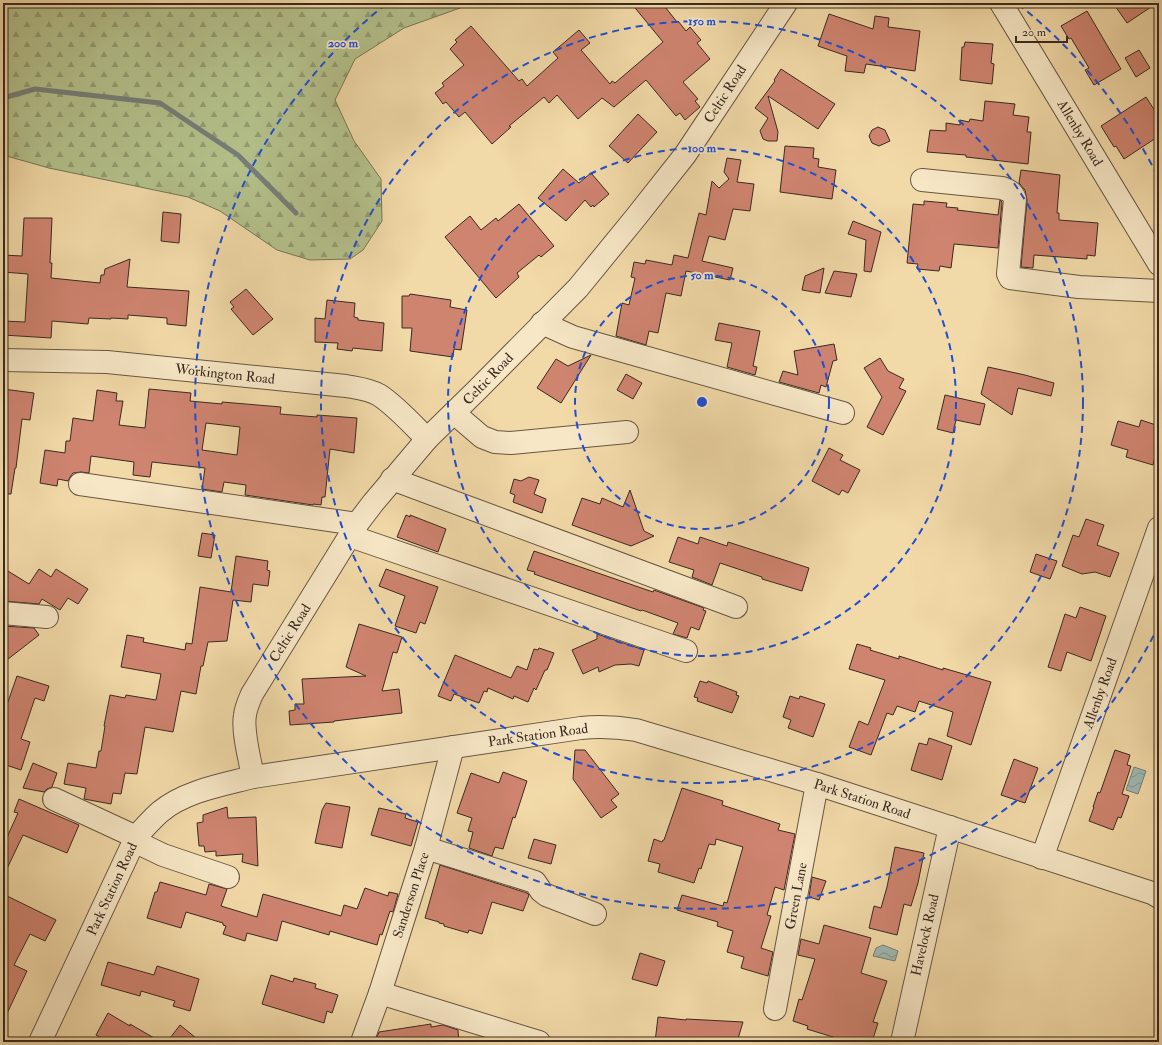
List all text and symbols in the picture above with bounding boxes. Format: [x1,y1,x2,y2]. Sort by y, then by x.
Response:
text: 150 m [688,14,716,29]
scale bar [1016,18,1067,44]
text: 20 m [1022,25,1047,40]
text: 200 m [328,36,359,51]
street label: Celtic Road [700,62,750,126]
street label: Allenby Road [1052,96,1106,170]
text: 100 m [688,141,717,156]
text: 50 m [690,268,714,283]
street label: Celtic Road [459,349,517,409]
street label: Workington Road [173,360,276,388]
centre of rings [695,395,709,409]
street label: Celtic Road [265,601,315,665]
street label: Allenby Road [1079,655,1122,732]
street label: Park Station Road [487,720,589,750]
street label: Park Station Road [811,775,913,823]
street label: Park Station Road [83,840,141,938]
street label: Sanderson Place [389,850,433,940]
street label: Green Lane [781,861,811,931]
street label: Havelock Road [907,892,943,978]

